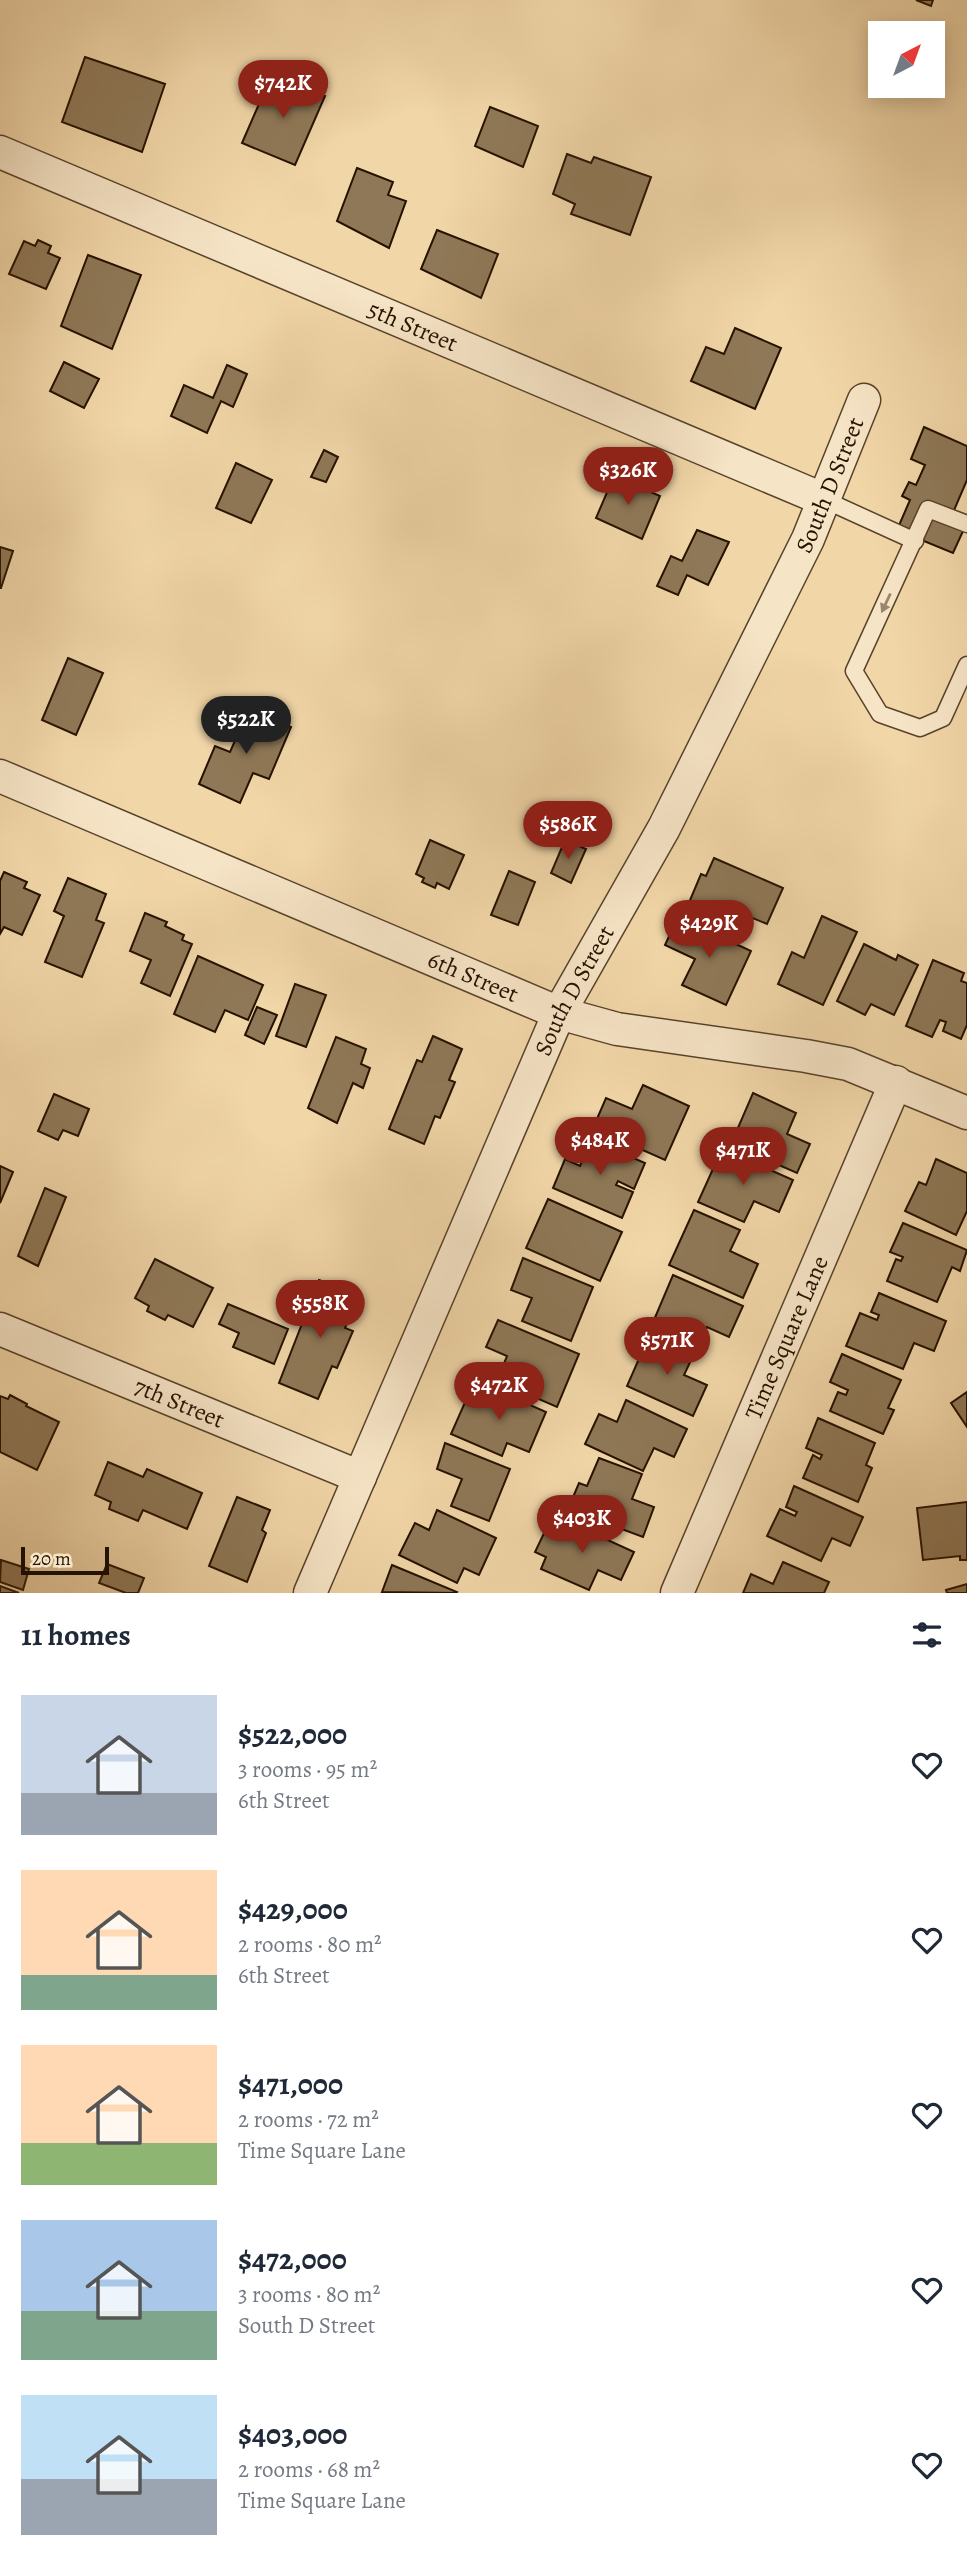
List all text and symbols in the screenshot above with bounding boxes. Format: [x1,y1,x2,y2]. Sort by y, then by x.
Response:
north arrow [868,21,945,98]
map controls [868,21,945,98]
pin: $742K [234,60,332,120]
text: $742K [254,67,312,98]
street label: 5th Street [363,293,463,359]
street label: South D Street [788,412,871,558]
pin: $326K [579,448,677,507]
text: $326K [599,454,657,485]
one-way arrow [880,593,892,613]
pin: $522K [197,696,295,756]
text: $522K [217,703,275,734]
pin: $586K [519,802,617,861]
text: $586K [539,808,597,839]
pin: $429K [660,900,758,960]
text: $429K [680,907,738,938]
street label: South D Street [527,919,622,1061]
street label: 6th Street [423,943,524,1010]
pin: $484K [551,1118,649,1177]
text: $484K [571,1124,629,1155]
pin: $471K [694,1128,792,1187]
text: $471K [716,1134,770,1165]
street label: Time Square Lane [737,1251,836,1424]
pin: $558K [271,1280,369,1340]
text: $558K [292,1287,348,1318]
pin: $571K [618,1318,716,1377]
text: $571K [640,1324,694,1355]
pin: $472K [450,1362,548,1422]
text: $472K [470,1369,528,1400]
street label: 7th Street [130,1370,229,1436]
pin: $403K [533,1496,631,1555]
text: $403K [553,1502,611,1533]
scale bar [21,1544,108,1576]
text: 20 m [32,1546,71,1572]
text: 11 homes [21,1615,131,1655]
icon: filters [908,1616,946,1654]
text: $522,000 [238,1714,347,1754]
icon: home [77,1723,161,1807]
icon: heart [908,1746,946,1784]
text: 3 rooms · 95 m² [238,1754,377,1785]
text: 6th Street [238,1785,330,1816]
text: $429,000 [238,1889,348,1929]
icon: home [77,1898,161,1982]
icon: heart [908,1921,946,1959]
text: 2 rooms · 80 m² [238,1929,382,1960]
text: 6th Street [238,1960,330,1991]
text: $471,000 [238,2064,343,2104]
icon: home [77,2073,161,2157]
icon: heart [908,2096,946,2134]
text: 2 rooms · 72 m² [238,2104,379,2135]
text: Time Square Lane [238,2135,406,2166]
text: $472,000 [238,2239,347,2279]
icon: home [77,2248,161,2332]
icon: heart [908,2271,946,2309]
text: 3 rooms · 80 m² [238,2279,380,2310]
text: South D Street [238,2310,375,2341]
text: $403,000 [238,2414,347,2454]
icon: home [77,2423,161,2507]
icon: heart [908,2446,946,2484]
text: 2 rooms · 68 m² [238,2454,380,2485]
text: Time Square Lane [238,2485,406,2516]

